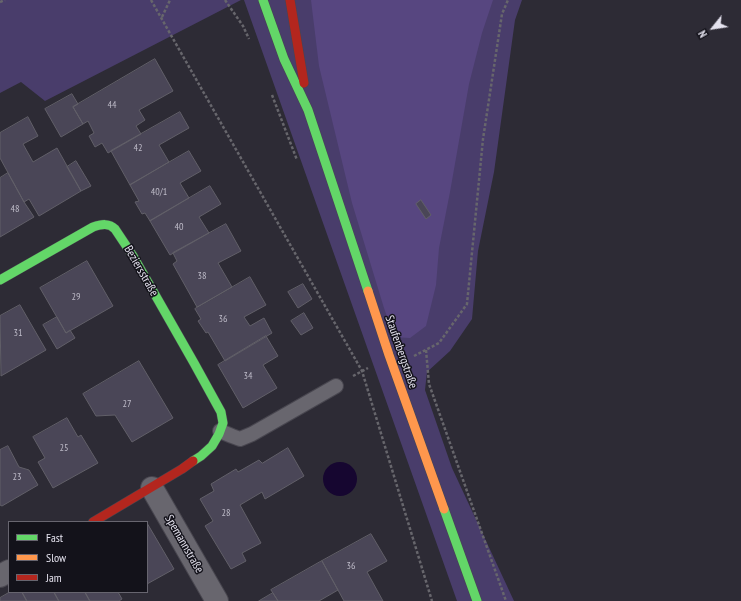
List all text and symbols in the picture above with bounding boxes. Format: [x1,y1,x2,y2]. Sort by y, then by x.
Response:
north arrow [693,8,733,48]
text: N [695,28,710,40]
house number: 44 [108,99,116,111]
house number: 42 [134,142,142,154]
house number: 40/1 [151,186,167,198]
house number: 48 [11,203,19,215]
house number: 40 [175,221,183,233]
street label: Beziersstraße [121,243,161,299]
house number: 38 [198,270,206,282]
house number: 29 [72,291,80,303]
house number: 36 [219,313,227,325]
street label: Staufenbergstraße [382,313,420,391]
house number: 31 [14,327,22,339]
house number: 34 [244,370,252,382]
house number: 27 [123,398,131,410]
house number: 25 [60,442,68,454]
house number: 23 [13,471,21,483]
house number: 28 [222,507,230,519]
street label: Spemannstraße [162,512,206,576]
legend [8,521,148,593]
text: Fast [46,530,63,545]
text: Slow [46,550,66,565]
house number: 36 [347,560,355,572]
text: Jam [46,570,62,585]

